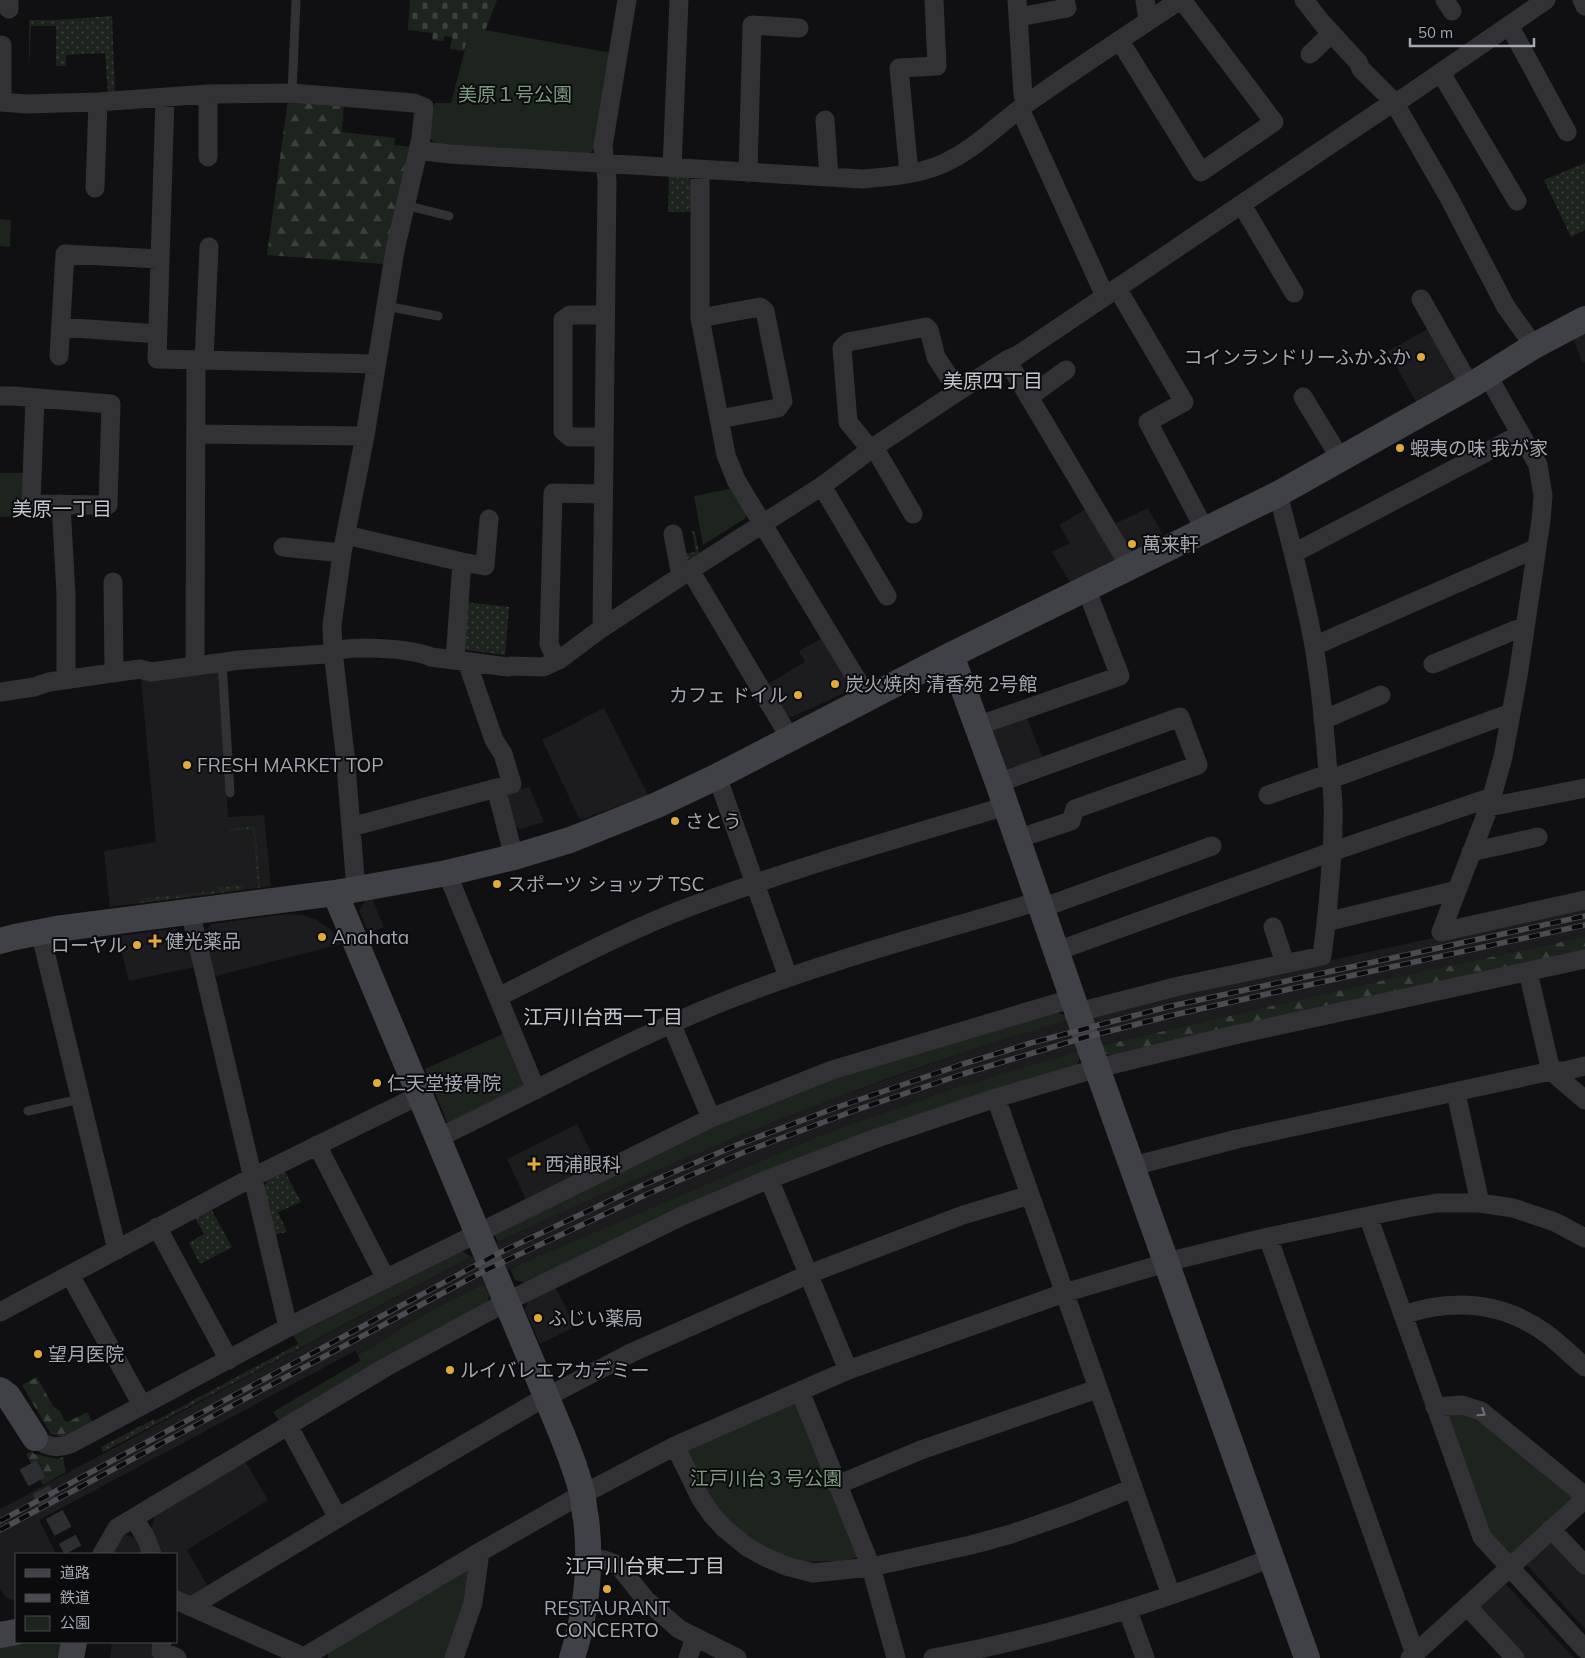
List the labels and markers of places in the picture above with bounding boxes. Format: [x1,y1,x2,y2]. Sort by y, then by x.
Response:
place label: コインランドリーふかふか [1184,345,1411,369]
marker: コインランドリーふかふか [1415,351,1427,363]
place label: 蝦夷の味 我が家 [1410,436,1548,460]
marker: 蝦夷の味 我が家 [1394,442,1406,454]
place label: 萬来軒 [1142,532,1199,556]
marker: 萬来軒 [1126,538,1138,550]
place label: 炭火焼肉 清香苑 2号館 [845,672,1037,696]
marker: 炭火焼肉 清香苑 2号館 [829,678,841,690]
place label: カフェ ドイル [669,683,788,707]
marker: カフェ ドイル [792,689,804,701]
place label: FRESH MARKET TOP [197,753,384,777]
marker: FRESH MARKET TOP [181,759,193,771]
place label: さとう [685,809,742,833]
marker: さとう [669,815,681,827]
place label: スポーツ ショップ TSC [507,872,704,896]
marker: スポーツ ショップ TSC [491,878,503,890]
place label: Anahata [332,925,409,949]
place label: 健光薬品 [165,929,241,953]
marker: Anahata [316,931,328,943]
place label: ローヤル [51,933,127,957]
marker: 健光薬品 [149,935,161,947]
marker: ローヤル [131,939,143,951]
place label: 仁天堂接骨院 [387,1071,501,1095]
marker: 仁天堂接骨院 [371,1077,383,1089]
place label: 西浦眼科 [545,1152,621,1176]
marker: 西浦眼科 [527,1157,541,1171]
place label: ふじい薬局 [548,1306,643,1330]
marker: ふじい薬局 [532,1312,544,1324]
place label: 望月医院 [48,1342,124,1366]
marker: 望月医院 [32,1348,44,1360]
place label: ルイバレエアカデミー [460,1358,650,1382]
marker: ルイバレエアカデミー [444,1364,456,1376]
marker: RESTAURANT CONCERTO [601,1583,613,1595]
place label: RESTAURANT CONCERTO [544,1596,671,1642]

